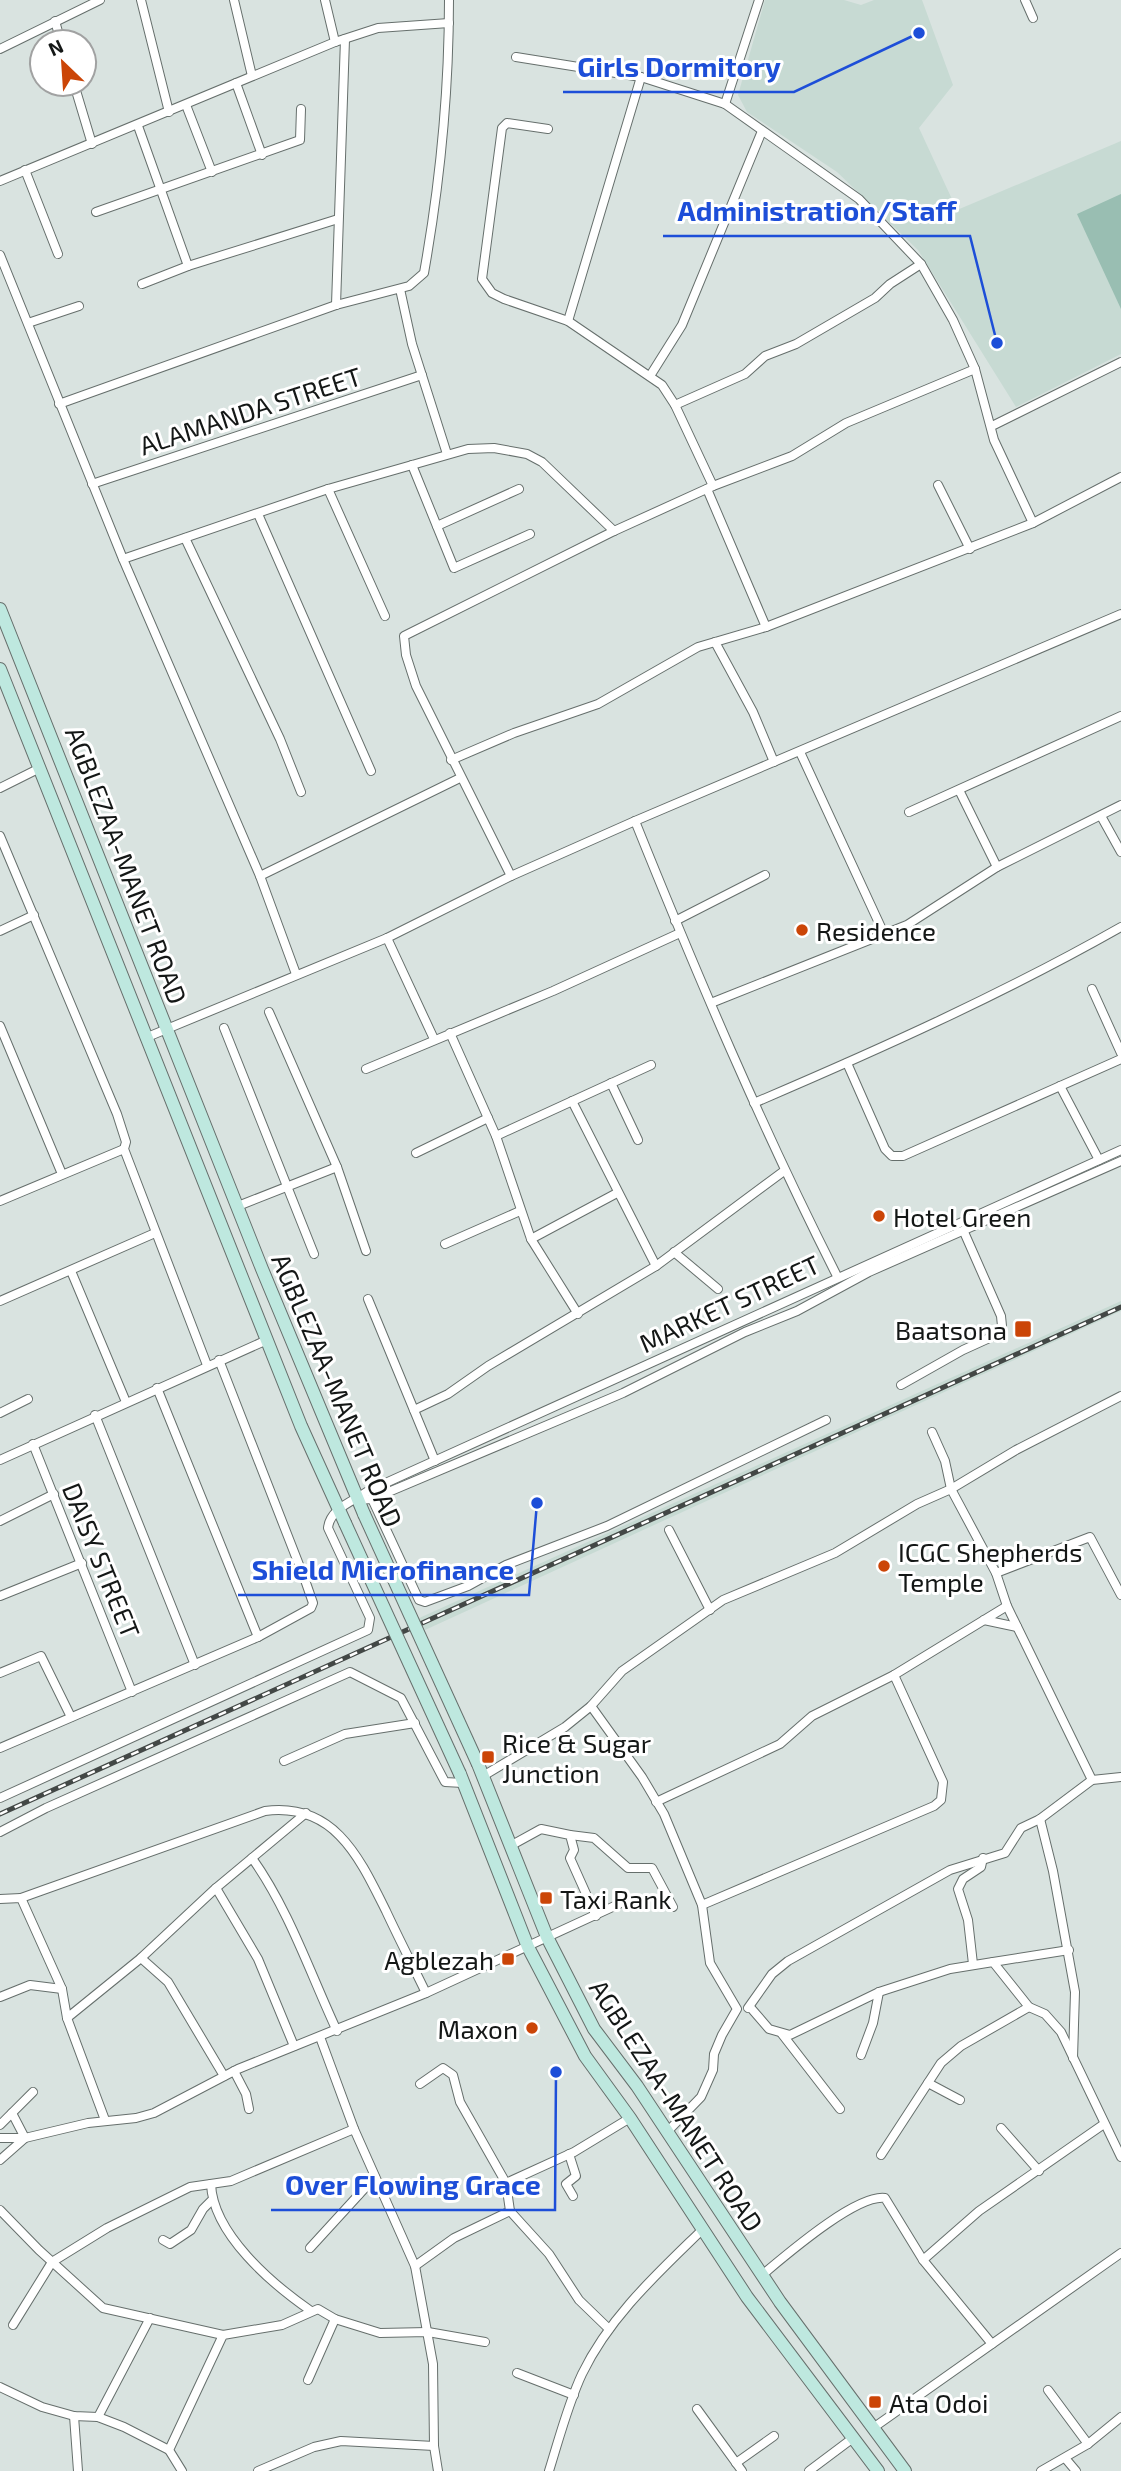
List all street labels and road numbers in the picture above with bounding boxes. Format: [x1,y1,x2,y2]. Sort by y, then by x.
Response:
street label: ALAMANDA STREET [135,359,365,461]
street label: AGBLEZAA-MANET ROAD [60,722,194,1008]
street label: MARKET STREET [634,1248,824,1358]
street label: AGBLEZAA-MANET ROAD [266,1249,410,1531]
street label: DAISY STREET [57,1478,147,1642]
street label: AGBLEZAA-MANET ROAD [584,1973,770,2237]

